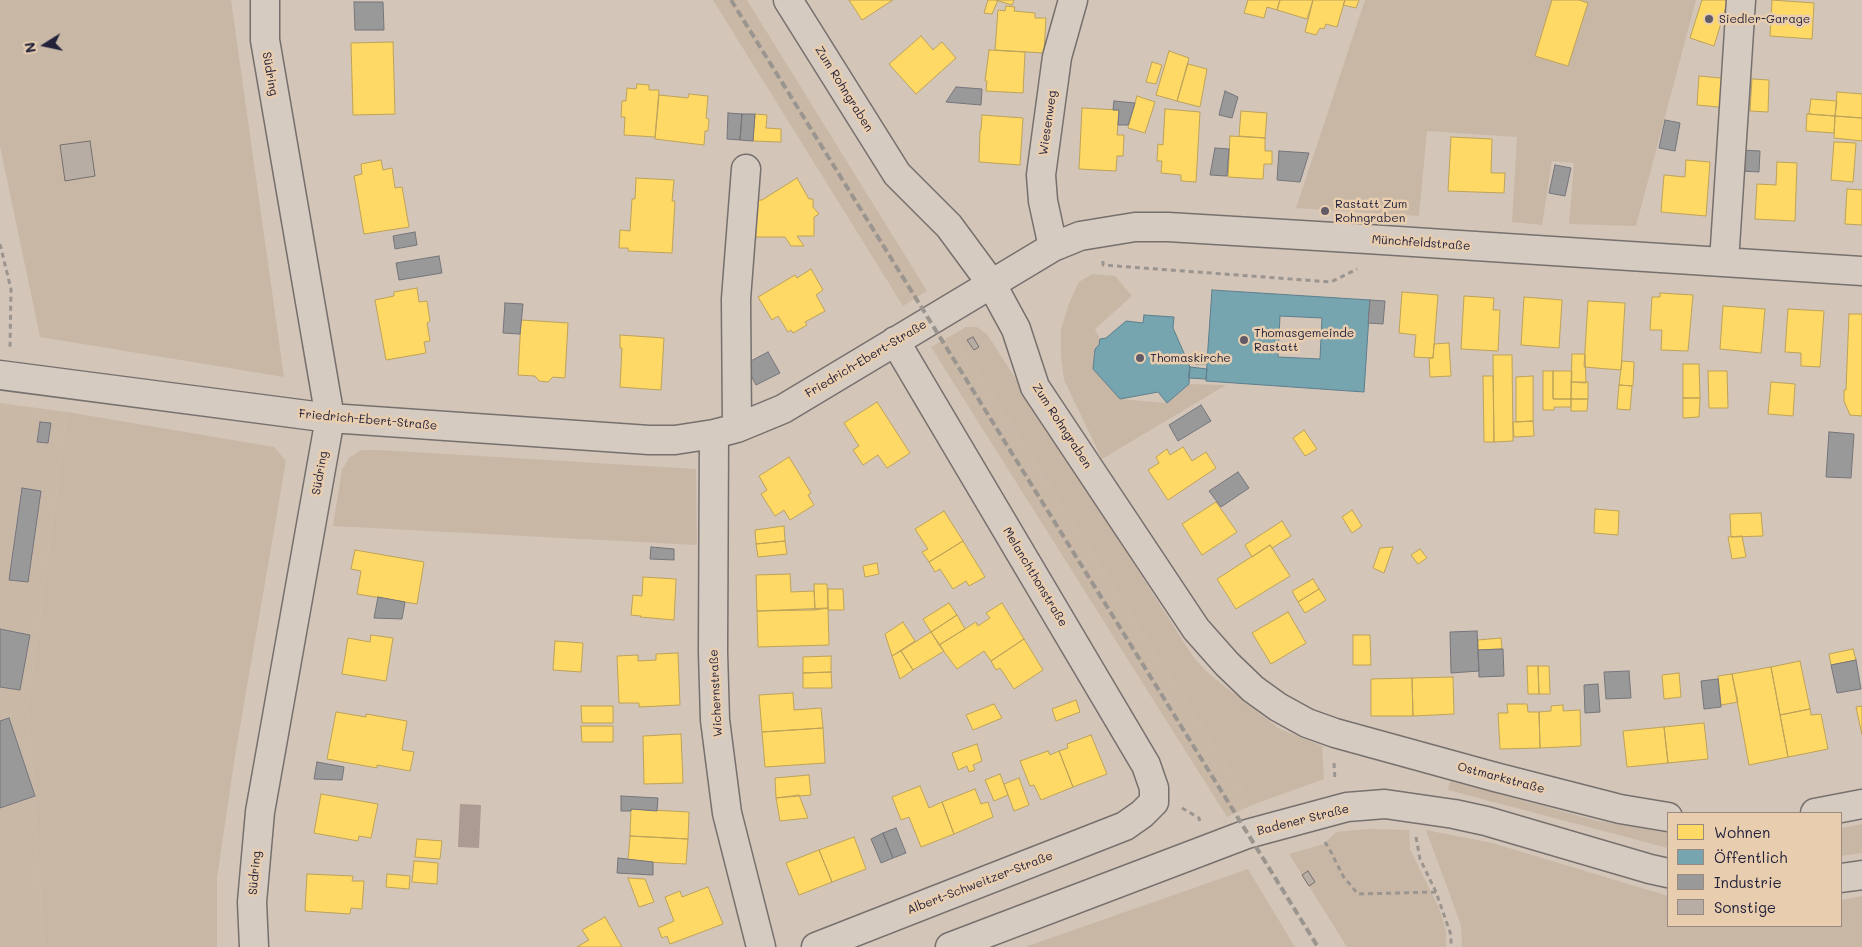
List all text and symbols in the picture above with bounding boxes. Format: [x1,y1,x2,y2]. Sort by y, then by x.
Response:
place label: Siedler-Garage [1719,12,1810,26]
marker: Siedler-Garage [1703,13,1715,25]
north arrow [20,20,70,70]
text: N [19,41,40,55]
street label: Zum Rohngraben [812,43,876,135]
street label: Südring [259,51,281,97]
street label: Wiesenweg [1036,90,1060,156]
place label: Rastatt Zum Rohngraben [1335,197,1407,225]
marker: Rastatt Zum Rohngraben [1319,205,1331,217]
street label: Münchfeldstraße [1371,232,1471,254]
street label: Friedrich-Ebert-Straße [803,317,929,401]
place label: Thomasgemeinde Rastatt [1254,326,1354,354]
marker: Thomasgemeinde Rastatt [1238,334,1250,346]
place label: Thomaskirche [1150,351,1231,365]
marker: Thomaskirche [1134,352,1146,364]
street label: Zum Rohngraben [1029,381,1095,471]
street label: Friedrich-Ebert-Straße [298,407,438,433]
street label: Südring [309,450,331,496]
street label: Melanchthonstraße [1000,525,1070,629]
street label: Wichernstraße [707,649,725,737]
street label: Ostmarkstraße [1456,759,1546,797]
street label: Badener Straße [1255,802,1351,838]
legend [1667,812,1842,927]
text: Wohnen [1714,822,1770,842]
text: Öffentlich [1714,847,1787,867]
street label: Albert-Schweitzer-Straße [905,849,1055,917]
street label: Südring [246,850,264,896]
text: Industrie [1714,872,1782,892]
text: Sonstige [1714,897,1776,917]

